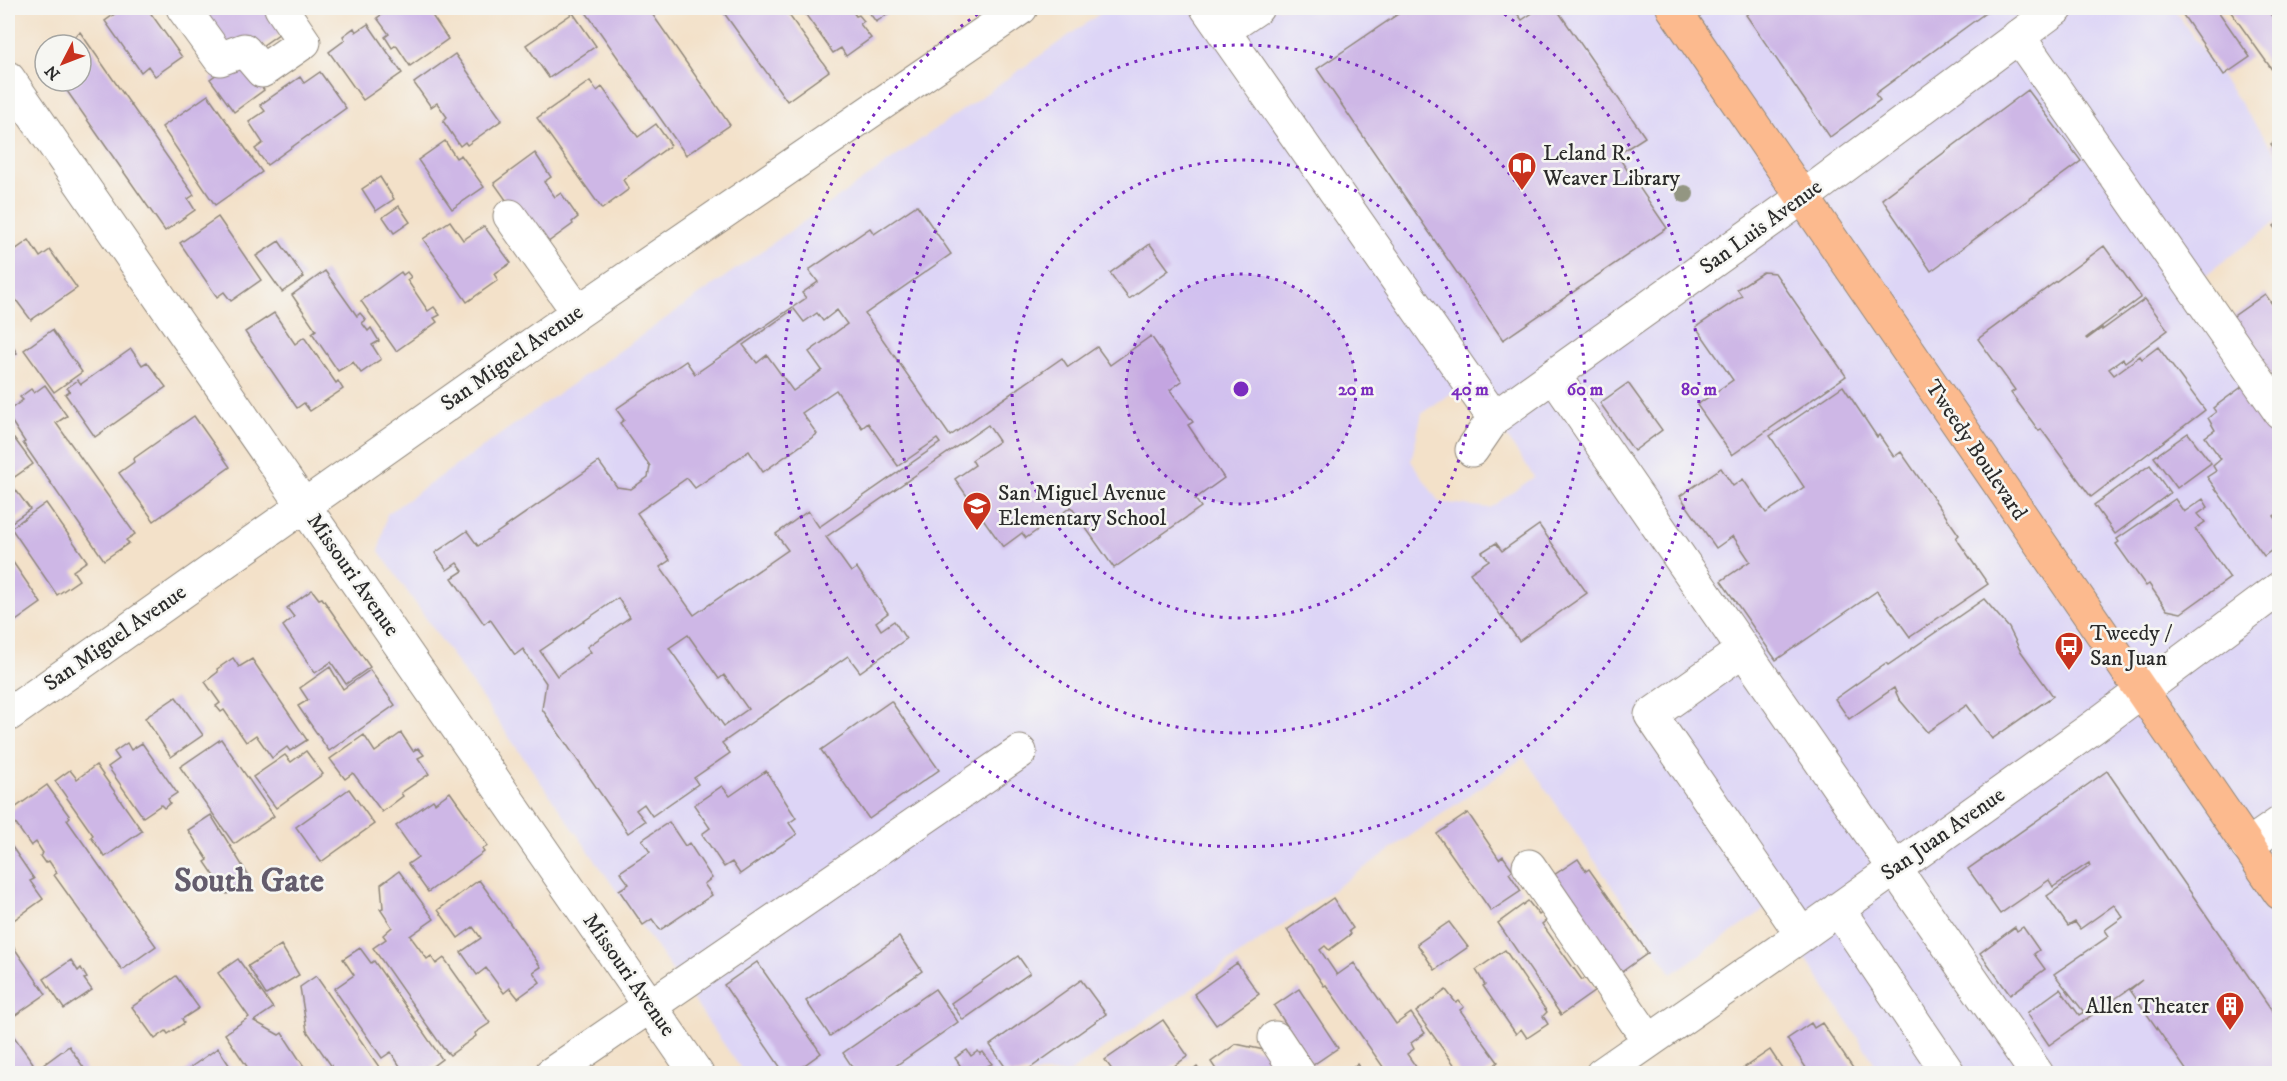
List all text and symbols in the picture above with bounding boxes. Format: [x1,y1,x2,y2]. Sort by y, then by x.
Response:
north arrow [33,33,93,93]
text: N [41,61,64,84]
place label: Leland R. Weaver Library [1542,140,1681,192]
library icon: Leland R. Weaver Library [1506,150,1538,192]
street label: San Luis Avenue [1695,174,1827,280]
street label: San Miguel Avenue [435,299,589,417]
street label: Tweedy Boulevard [1919,375,2033,525]
centre of rings [1231,379,1251,399]
text: 20 m [1338,379,1374,401]
text: 40 m [1450,379,1489,401]
text: 60 m [1567,379,1604,401]
text: 80 m [1681,379,1718,401]
place label: San Miguel Avenue Elementary School [998,480,1167,532]
school or university icon: San Miguel Avenue Elementary School [961,490,993,532]
street label: Missouri Avenue [301,508,405,642]
street label: San Miguel Avenue [38,579,192,697]
place label: Tweedy / San Juan [2090,620,2172,672]
bus stop icon: Tweedy / San Juan [2053,630,2085,672]
street label: San Juan Avenue [1876,781,2010,887]
district label: South Gate [174,860,324,902]
street label: Missouri Avenue [577,908,681,1042]
building icon: Allen Theater [2214,990,2246,1032]
place label: Allen Theater [2086,993,2210,1020]

